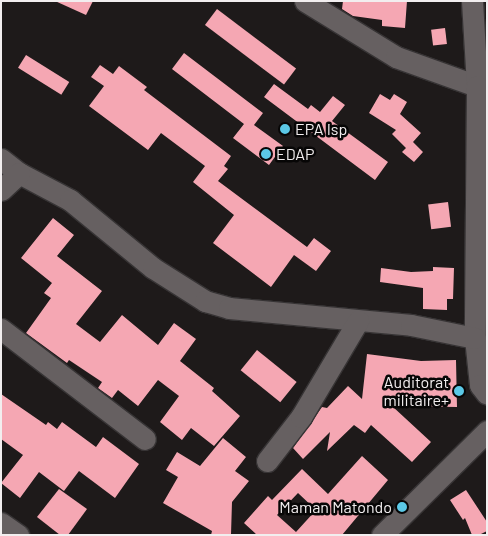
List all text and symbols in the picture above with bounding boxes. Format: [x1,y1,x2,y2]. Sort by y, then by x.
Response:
place label: EPA Isp [295,119,347,139]
marker: EPA Isp [279,123,291,135]
place label: EDAP [276,144,314,164]
marker: EDAP [260,148,272,160]
place label: Auditorat militaire+ [384,372,449,410]
marker: Auditorat militaire+ [453,385,465,397]
place label: Maman Matondo [279,497,392,517]
marker: Maman Matondo [396,501,408,513]

